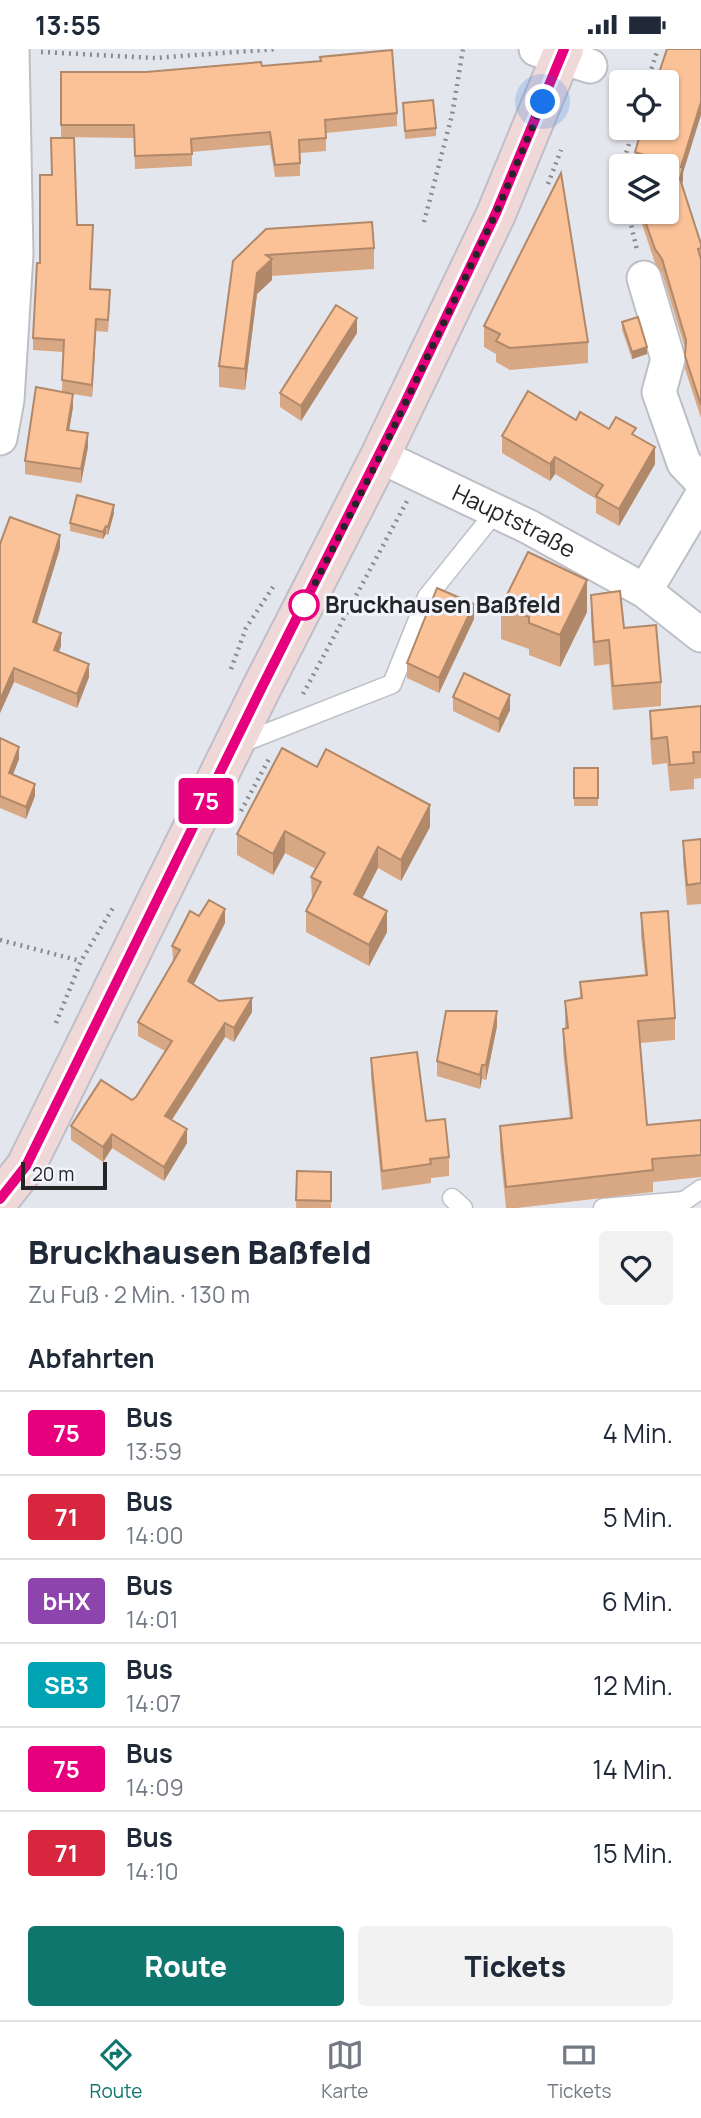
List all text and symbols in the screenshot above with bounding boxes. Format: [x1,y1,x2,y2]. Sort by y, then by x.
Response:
text: 13:55 [35,7,101,43]
map controls [609,70,679,224]
button: locate [609,70,679,140]
your location [525,84,560,119]
button: layers [609,154,679,224]
street label: Hauptstraße [447,476,582,565]
place label: Bruckhausen Baßfeld [325,588,561,620]
marker: Bruckhausen Baßfeld [289,590,319,620]
line badge: 75 [174,778,238,824]
text: 75 [193,784,219,817]
scale bar [21,1159,107,1191]
text: 20 m [32,1161,74,1187]
text: Bruckhausen Baßfeld [28,1229,372,1274]
button: heart [599,1231,673,1305]
text: Zu Fuß · 2 Min. · 130 m [28,1278,250,1310]
text: Abfahrten [28,1340,155,1376]
text: Bus [126,1399,173,1435]
text: 4 Min. [603,1415,673,1451]
text: 75 [53,1416,80,1449]
text: 13:59 [126,1435,182,1467]
text: Bus [126,1483,173,1519]
text: 5 Min. [603,1499,673,1535]
text: 71 [55,1500,78,1533]
text: 14:00 [126,1519,183,1551]
text: Bus [126,1567,173,1603]
text: 6 Min. [602,1583,673,1619]
text: bHX [43,1584,90,1617]
text: 14:01 [126,1603,178,1635]
text: Bus [126,1651,173,1687]
text: 12 Min. [593,1667,673,1703]
text: SB3 [44,1668,89,1701]
text: 14:07 [126,1687,181,1719]
text: Bus [126,1735,173,1771]
text: 14 Min. [592,1751,673,1787]
text: 75 [53,1752,80,1785]
text: 14:09 [126,1771,184,1803]
text: Bus [126,1819,173,1855]
text: 15 Min. [593,1835,673,1871]
text: 71 [55,1836,78,1869]
text: 14:10 [126,1855,178,1887]
button: Route [28,1926,344,2006]
button: Tickets [358,1926,673,2006]
tab: Route [89,2036,142,2104]
tab: Karte [321,2036,368,2104]
tab: Tickets [547,2036,612,2104]

